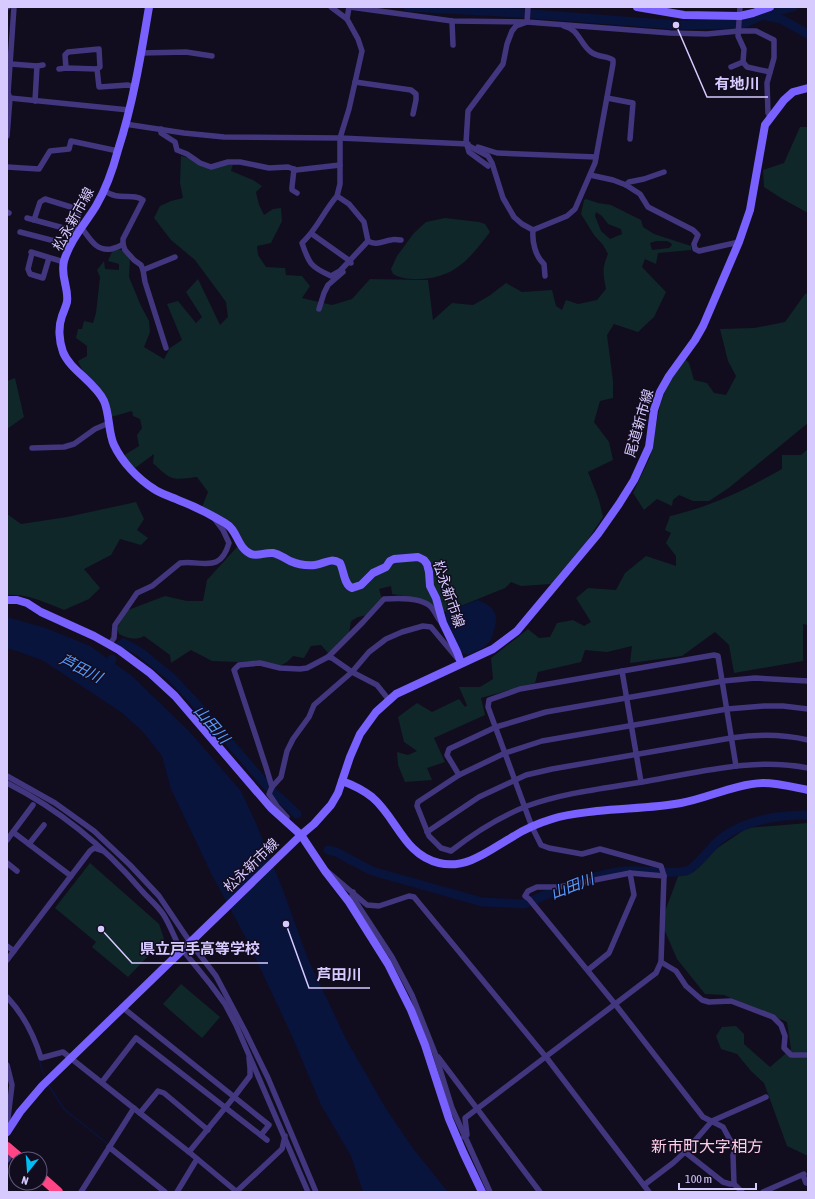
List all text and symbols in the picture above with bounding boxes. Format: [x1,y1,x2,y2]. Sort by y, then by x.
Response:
callout: 有地川 [707,70,768,97]
text: 有地川 [714,75,760,92]
street label: 松永新市線 [49,185,97,253]
street label: 尾道新市線 [622,387,656,459]
street label: 松永新市線 [430,558,468,630]
water label: 芦田川 [57,650,107,687]
water label: 山田川 [191,701,234,748]
street label: 松永新市線 [220,835,282,895]
water label: 山田川 [548,869,598,902]
callout: 県立戸手高等学校 [132,936,268,963]
text: 県立戸手高等学校 [140,940,260,957]
callout: 芦田川 [309,961,370,988]
text: 芦田川 [316,966,362,983]
district label: 新市町大字相方 [651,1137,763,1155]
north arrow [8,1151,48,1191]
scale bar [679,1165,756,1191]
text: 100 m [685,1172,712,1186]
text: N [20,1174,30,1187]

